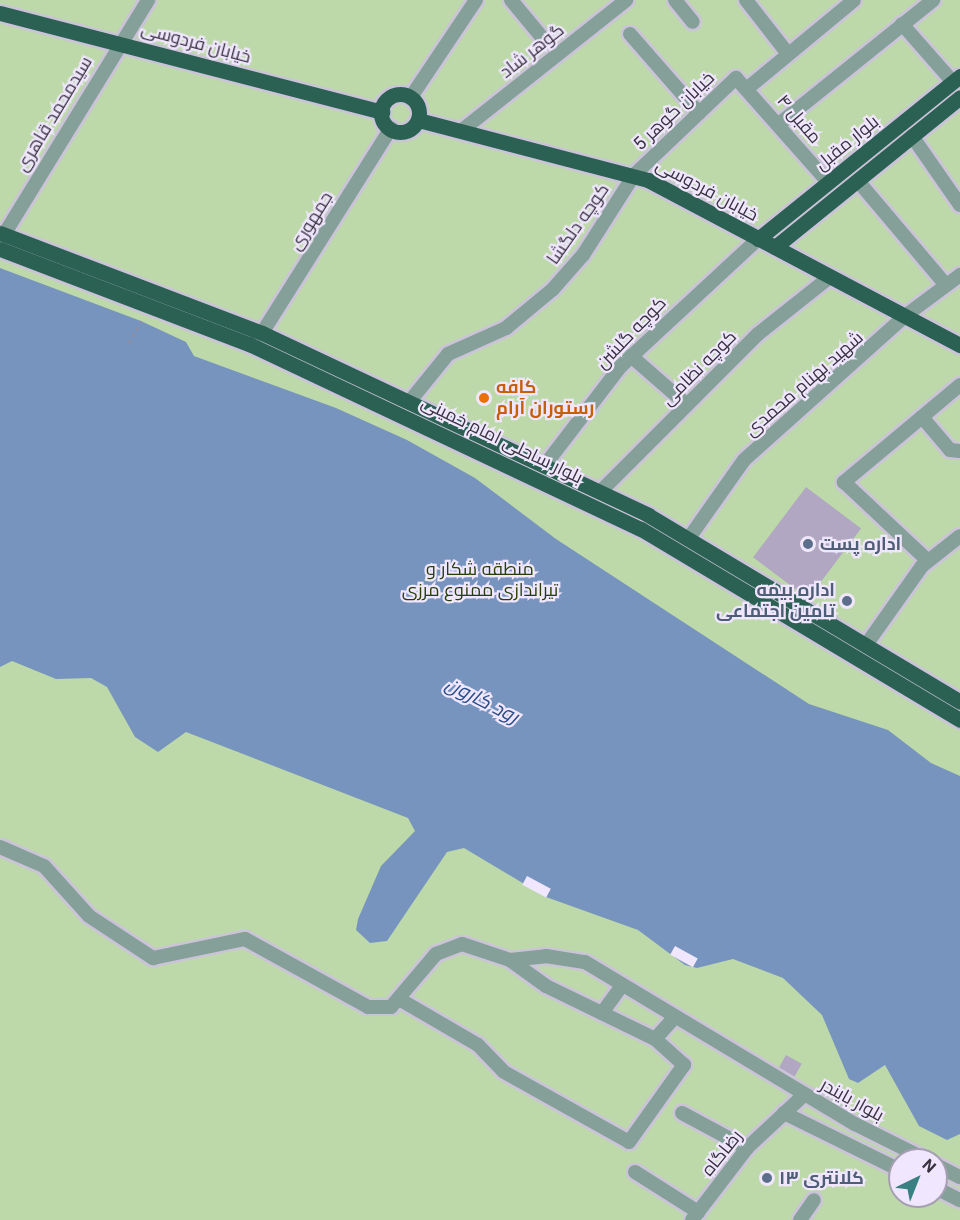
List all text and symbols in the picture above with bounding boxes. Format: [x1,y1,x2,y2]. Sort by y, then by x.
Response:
street label: خیابان فردوسی [139,18,253,68]
street label: گوهر شاد [496,19,568,83]
street label: سیدمحمد قاهری [11,52,97,176]
street label: خیابان گوهر 5 [629,67,719,155]
street label: مقبل ۴ [772,90,826,148]
street label: بلوار مقبل [811,111,883,175]
street label: خیابان فردوسی [652,154,762,226]
street label: کوچه دلگشا [542,179,614,269]
street label: جمهوری [285,188,337,254]
street label: کوچه گلشن [591,292,671,374]
street label: کوچه نظامی [657,326,741,410]
street label: شهید بهنام محمدی [741,327,867,441]
place label: کافه رستوران آرام [496,377,594,420]
marker: کافه رستوران آرام [477,391,491,405]
street label: بلوار ساحلی امام خمینی [418,392,586,488]
place label: اداره پست [820,533,901,555]
marker: اداره پست [801,537,815,551]
park label: منطقه شکار و تیراندازی ممنوع مرزی [402,559,558,602]
place label: اداره بیمه تامین اجتماعی [716,580,835,622]
marker: اداره بیمه تامین اجتماعی [840,594,854,608]
water label: رود کارون [442,671,522,729]
street label: بلوار بایندر [816,1074,888,1126]
street label: رضاگاه [697,1126,747,1180]
north arrow [888,1148,948,1208]
text: N [919,1155,940,1177]
place label: کلانتری ۱۳ [779,1167,864,1189]
marker: کلانتری ۱۳ [760,1171,774,1185]

